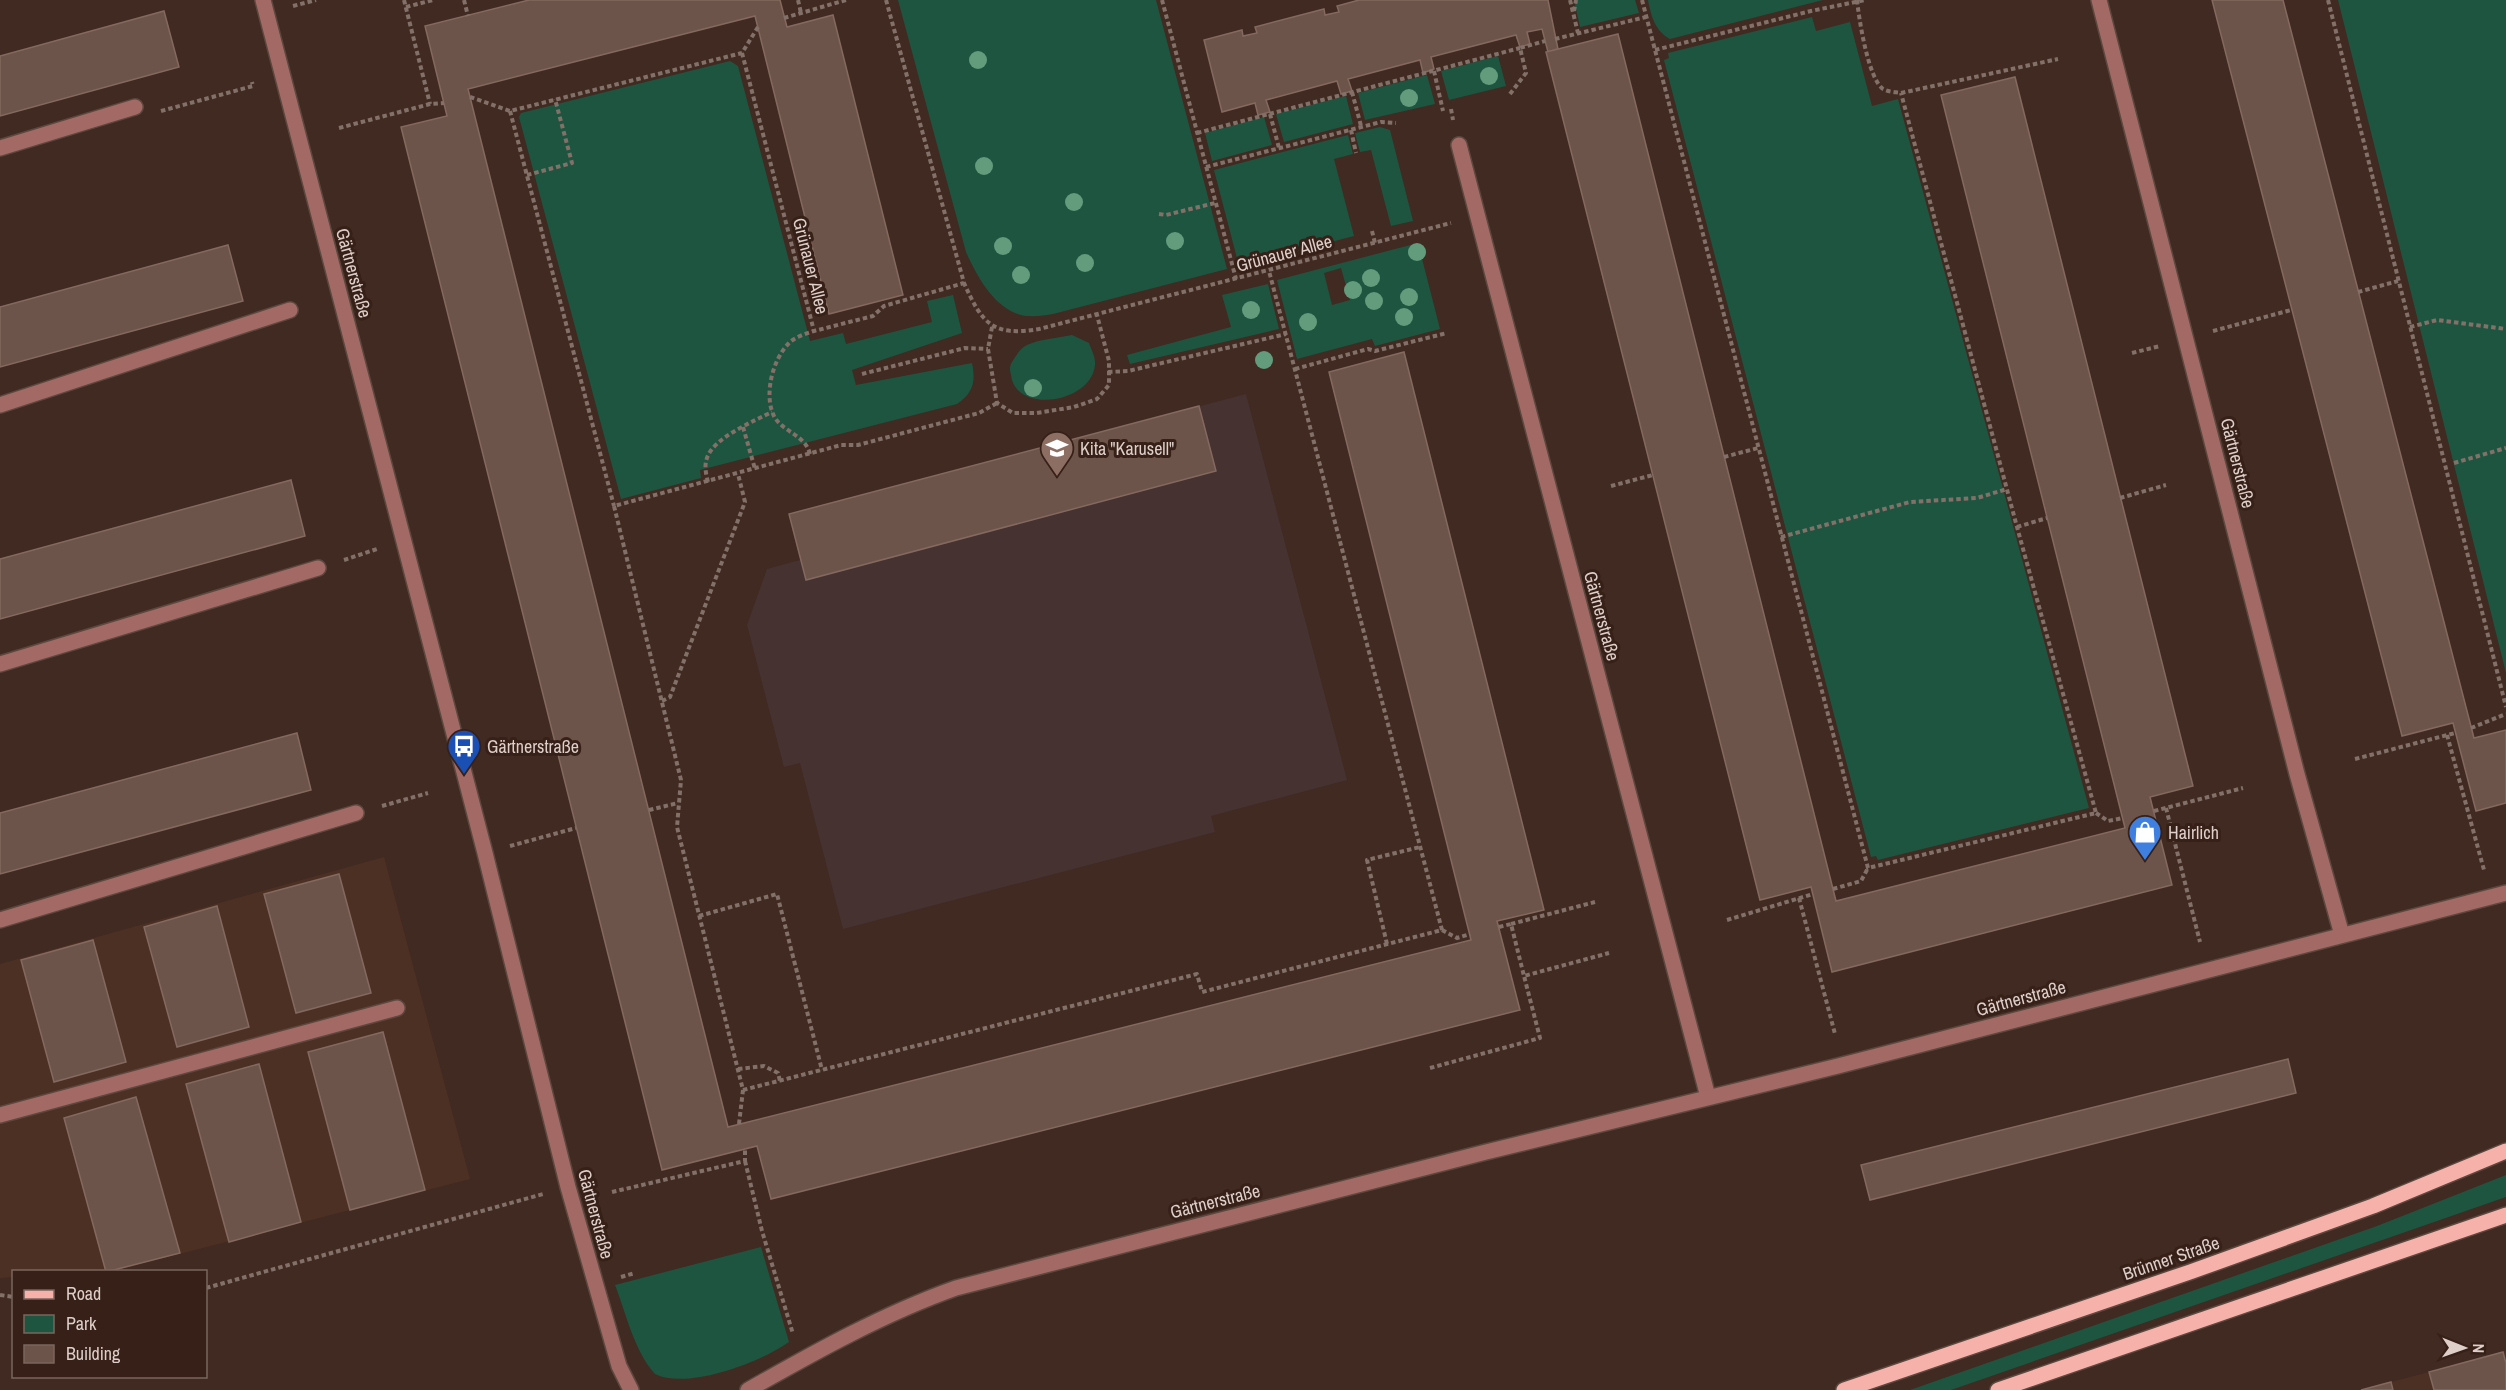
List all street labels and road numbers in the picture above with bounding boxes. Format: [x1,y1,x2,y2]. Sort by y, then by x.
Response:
street label: Grünauer Allee [787,215,835,317]
street label: Gärtnerstraße [330,225,378,321]
street label: Grünauer Allee [1233,228,1335,278]
street label: Gärtnerstraße [2215,415,2261,511]
street label: Gärtnerstraße [1578,568,1626,664]
street label: Gärtnerstraße [1973,974,2069,1022]
street label: Gärtnerstraße [572,1166,620,1262]
street label: Gärtnerstraße [1167,1178,1263,1224]
street label: Brünner Straße [2119,1230,2223,1286]

